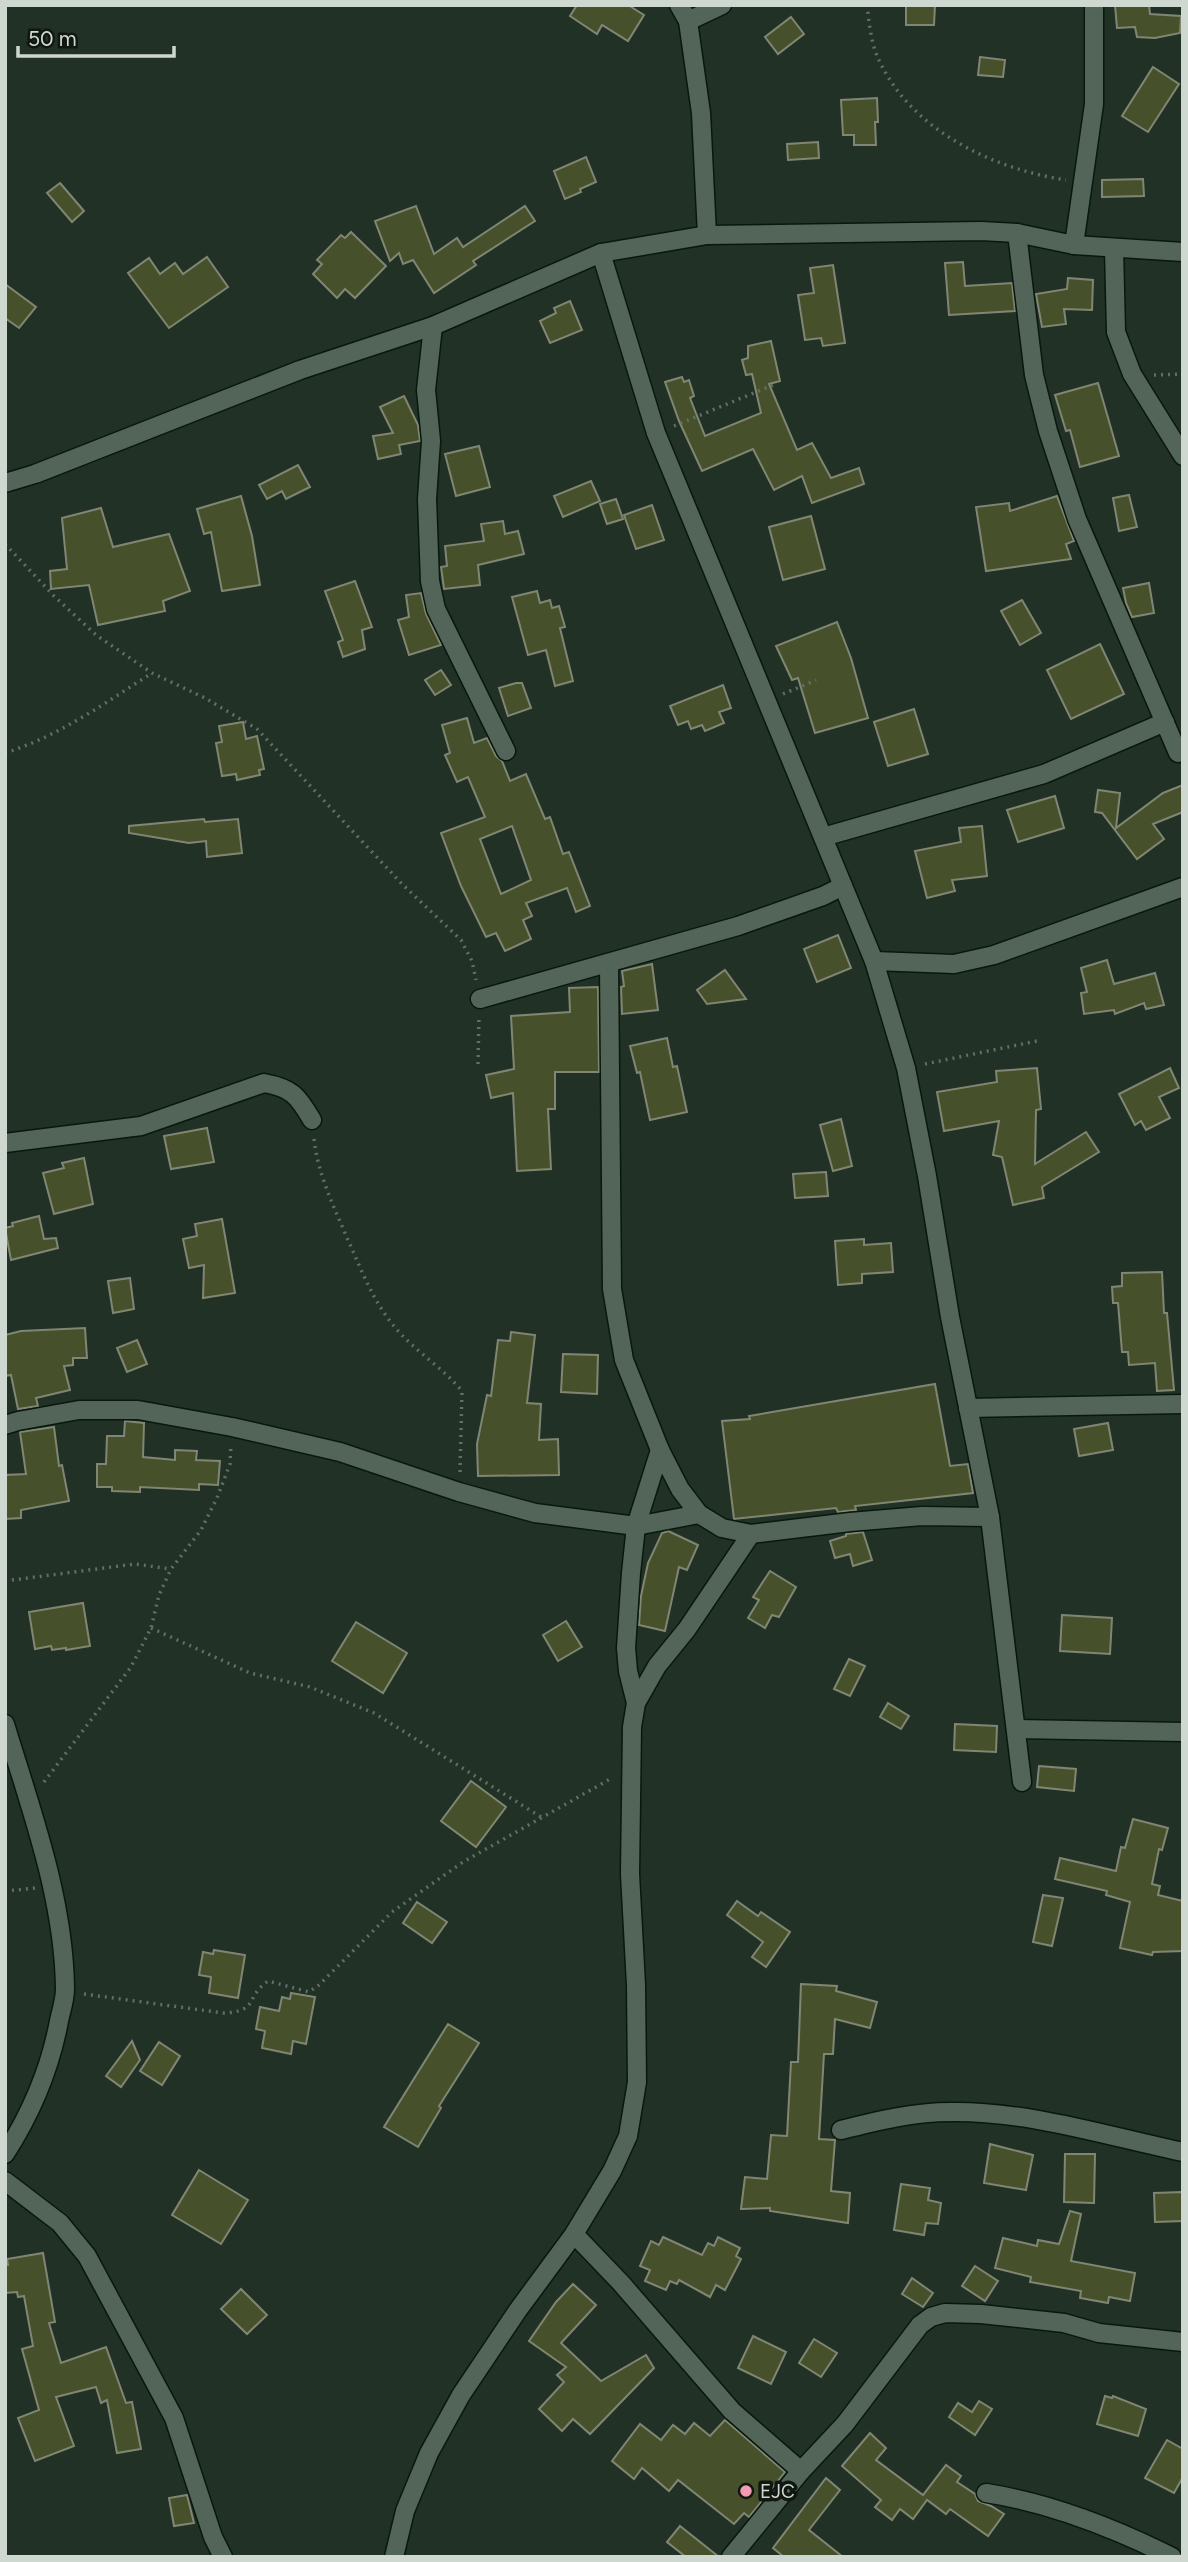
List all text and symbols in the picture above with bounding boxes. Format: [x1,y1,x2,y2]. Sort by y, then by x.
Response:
scale bar [18,14,173,58]
text: 50 m [28,26,77,51]
place label: EJC [760,2480,795,2503]
marker: EJC [738,2483,754,2499]

